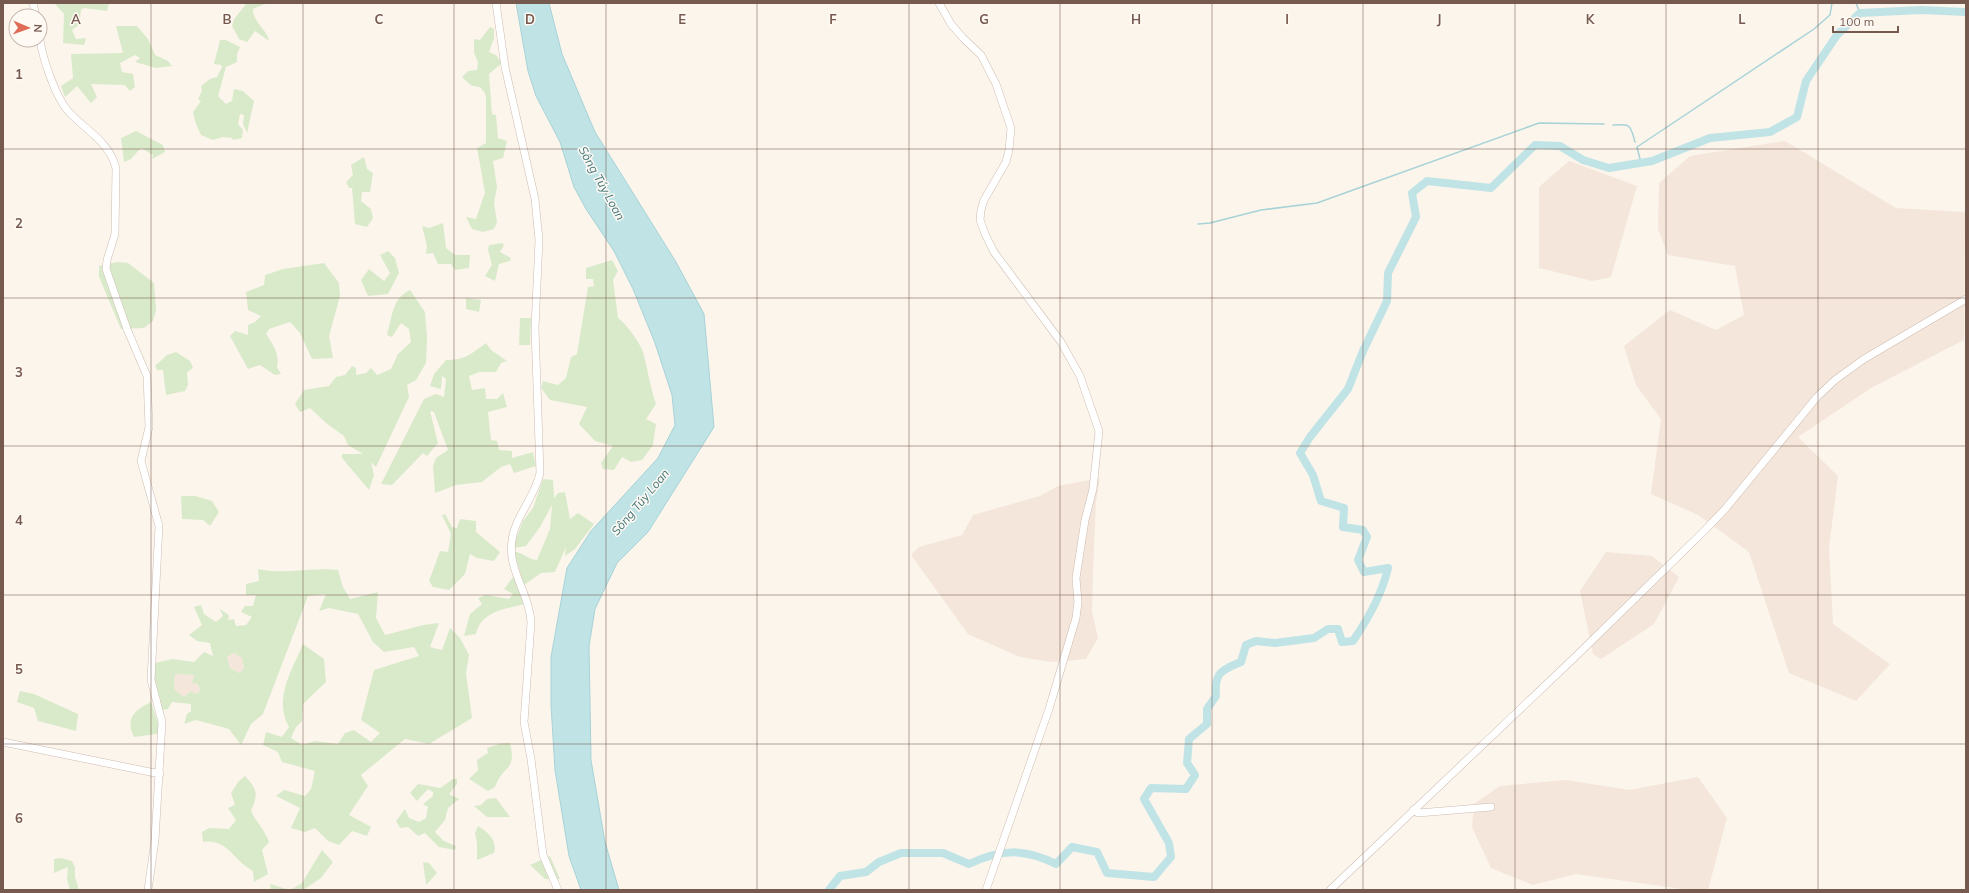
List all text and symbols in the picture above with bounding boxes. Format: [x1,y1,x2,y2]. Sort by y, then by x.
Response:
north arrow [8,8,48,48]
scale bar [1833,8,1898,34]
text: A [71,11,81,27]
text: B [223,11,232,27]
text: C [375,11,384,27]
text: D [525,11,535,27]
text: E [678,11,686,27]
text: F [829,11,837,27]
text: G [979,11,989,27]
text: H [1131,11,1141,27]
text: I [1285,11,1289,27]
text: J [1437,11,1441,27]
text: K [1586,11,1596,27]
text: L [1738,11,1746,27]
text: 100 m [1839,14,1874,29]
text: N [31,24,45,33]
text: 1 [15,66,23,82]
water label: Sông Túy Loan [576,143,628,223]
text: 2 [15,215,23,231]
text: 3 [15,364,23,380]
water label: Sông Túy Loan [608,466,672,538]
text: 4 [15,512,23,528]
text: 5 [15,661,23,677]
text: 6 [15,810,23,826]

